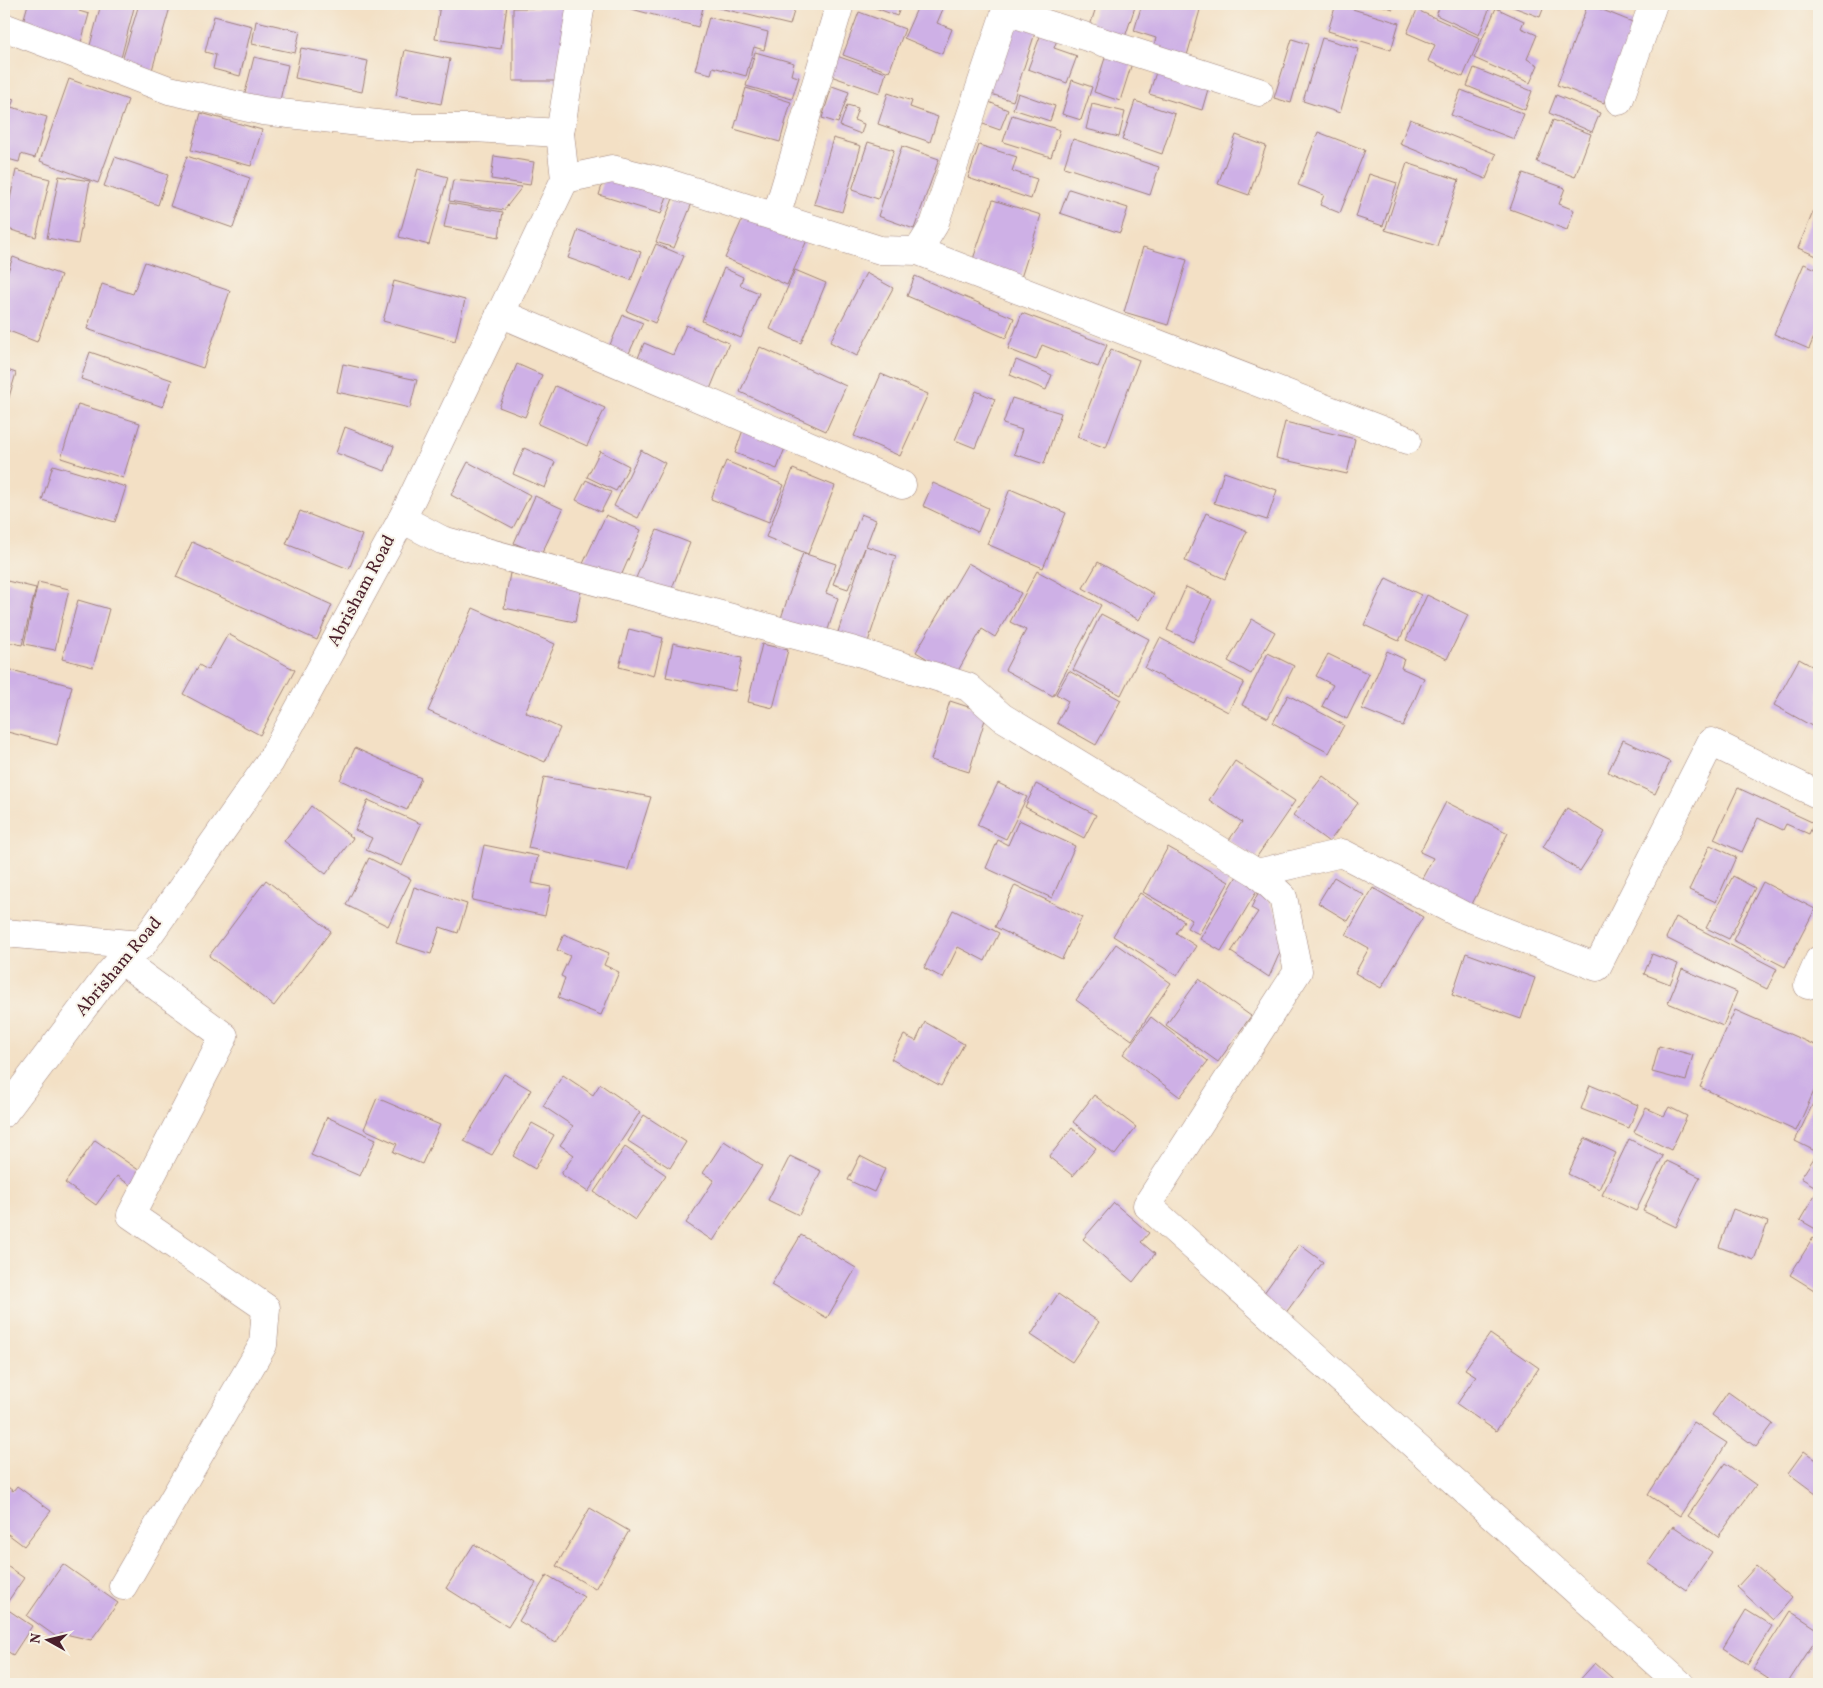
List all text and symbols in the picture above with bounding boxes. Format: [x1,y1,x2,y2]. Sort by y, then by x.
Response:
street label: Abrisham Road [322,531,402,651]
street label: Abrisham Road [70,912,168,1022]
north arrow [22,1616,72,1666]
text: N [26,1632,47,1645]

